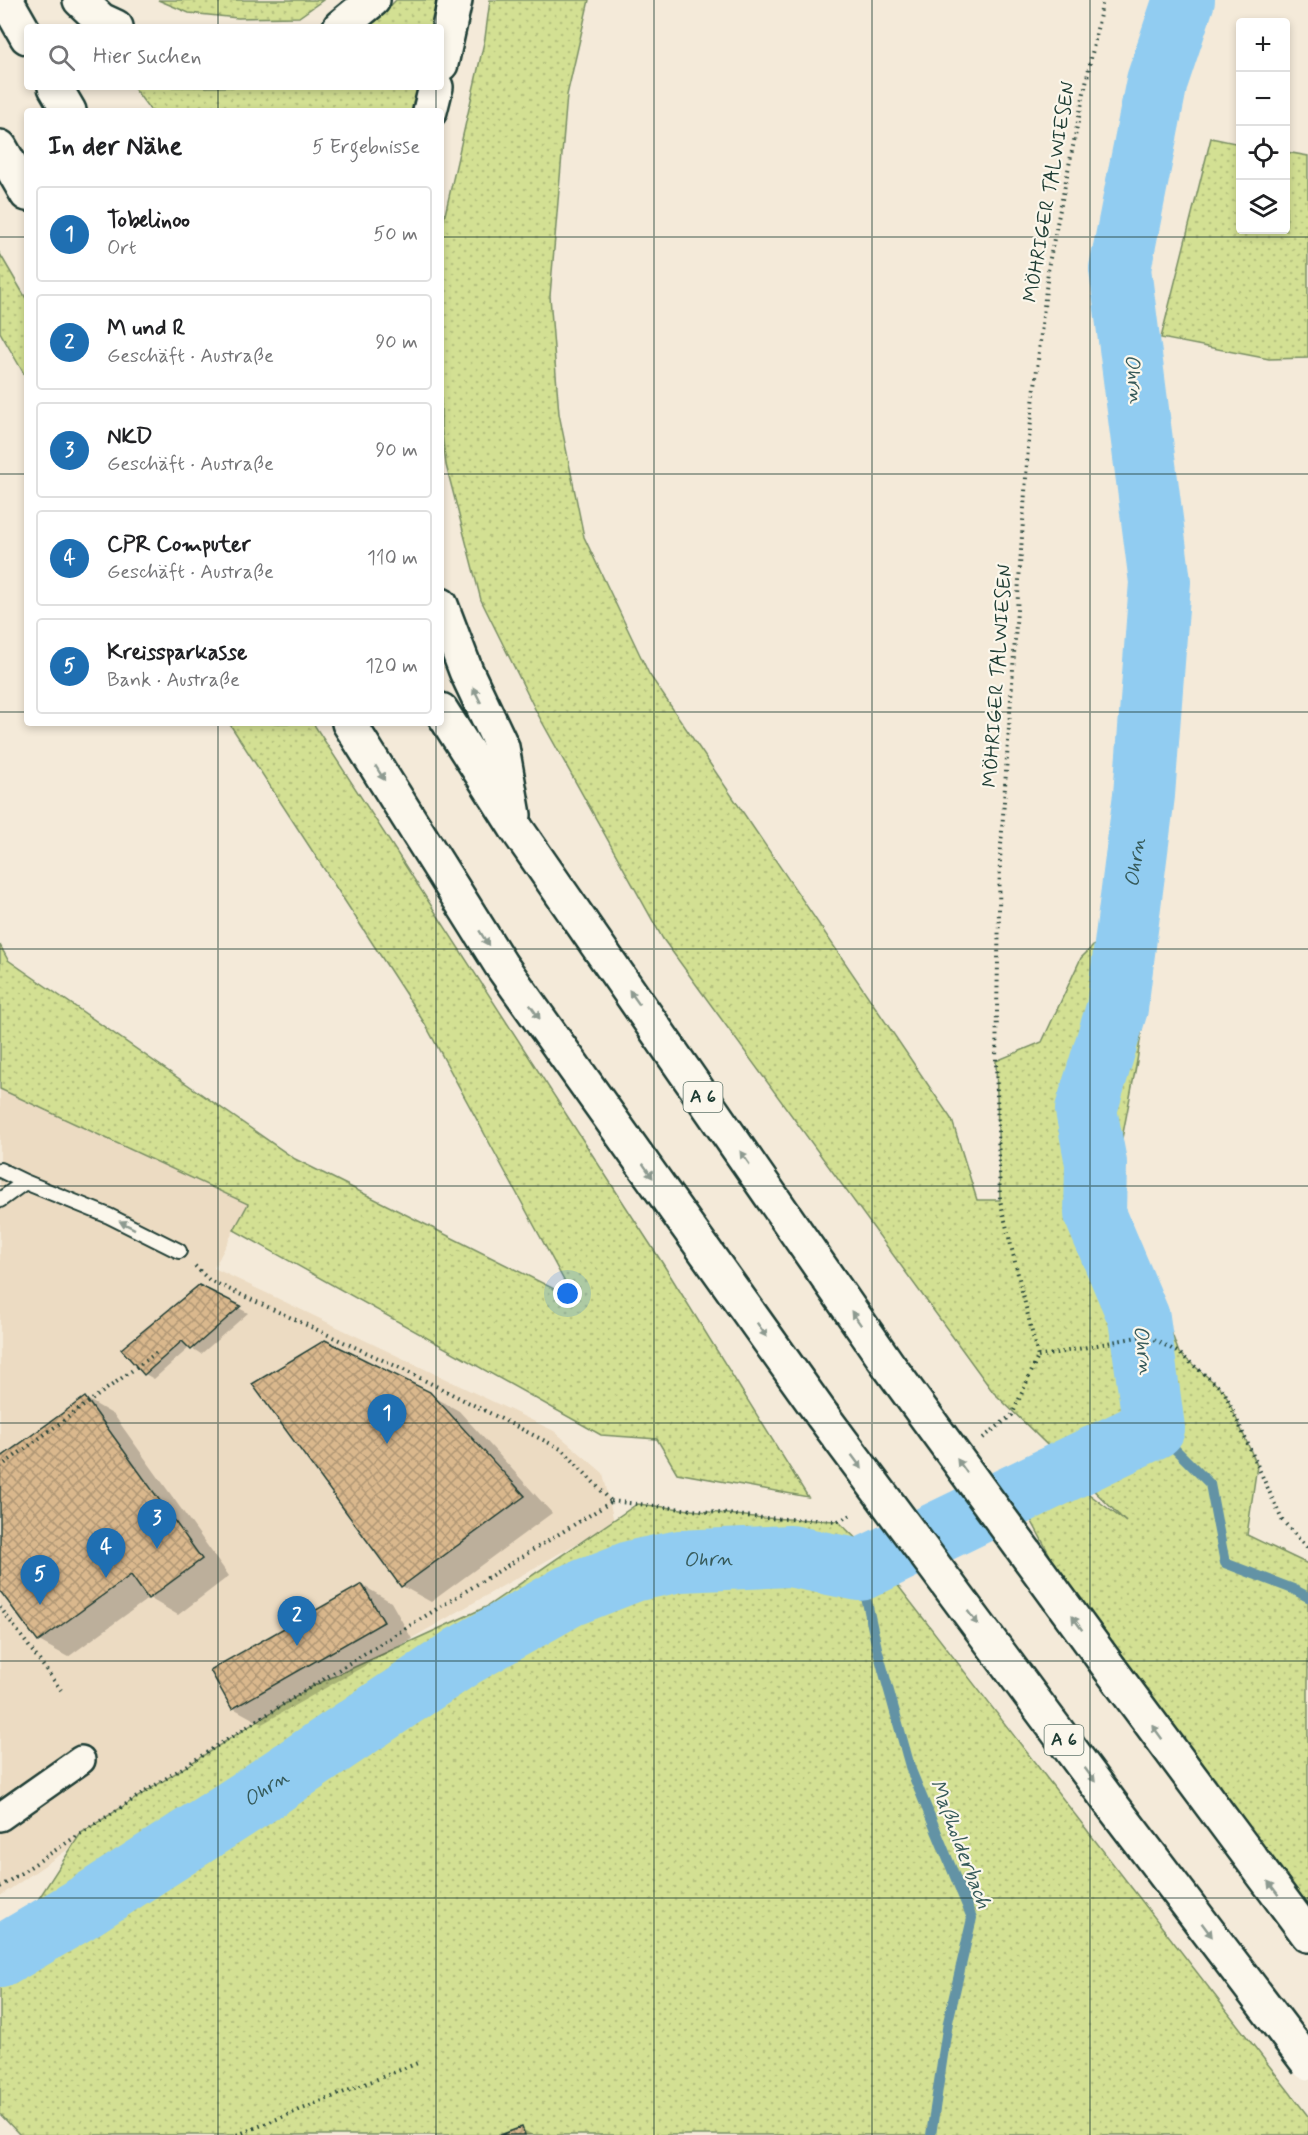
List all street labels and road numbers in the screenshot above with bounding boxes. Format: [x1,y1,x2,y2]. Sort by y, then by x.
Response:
street label: MÖHRIGER TALWIESEN [1017,79,1083,305]
street label: MÖHRIGER TALWIESEN [977,563,1019,789]
road number: A 6 [684,1082,722,1112]
road number: A 6 [1044,1725,1084,1755]

